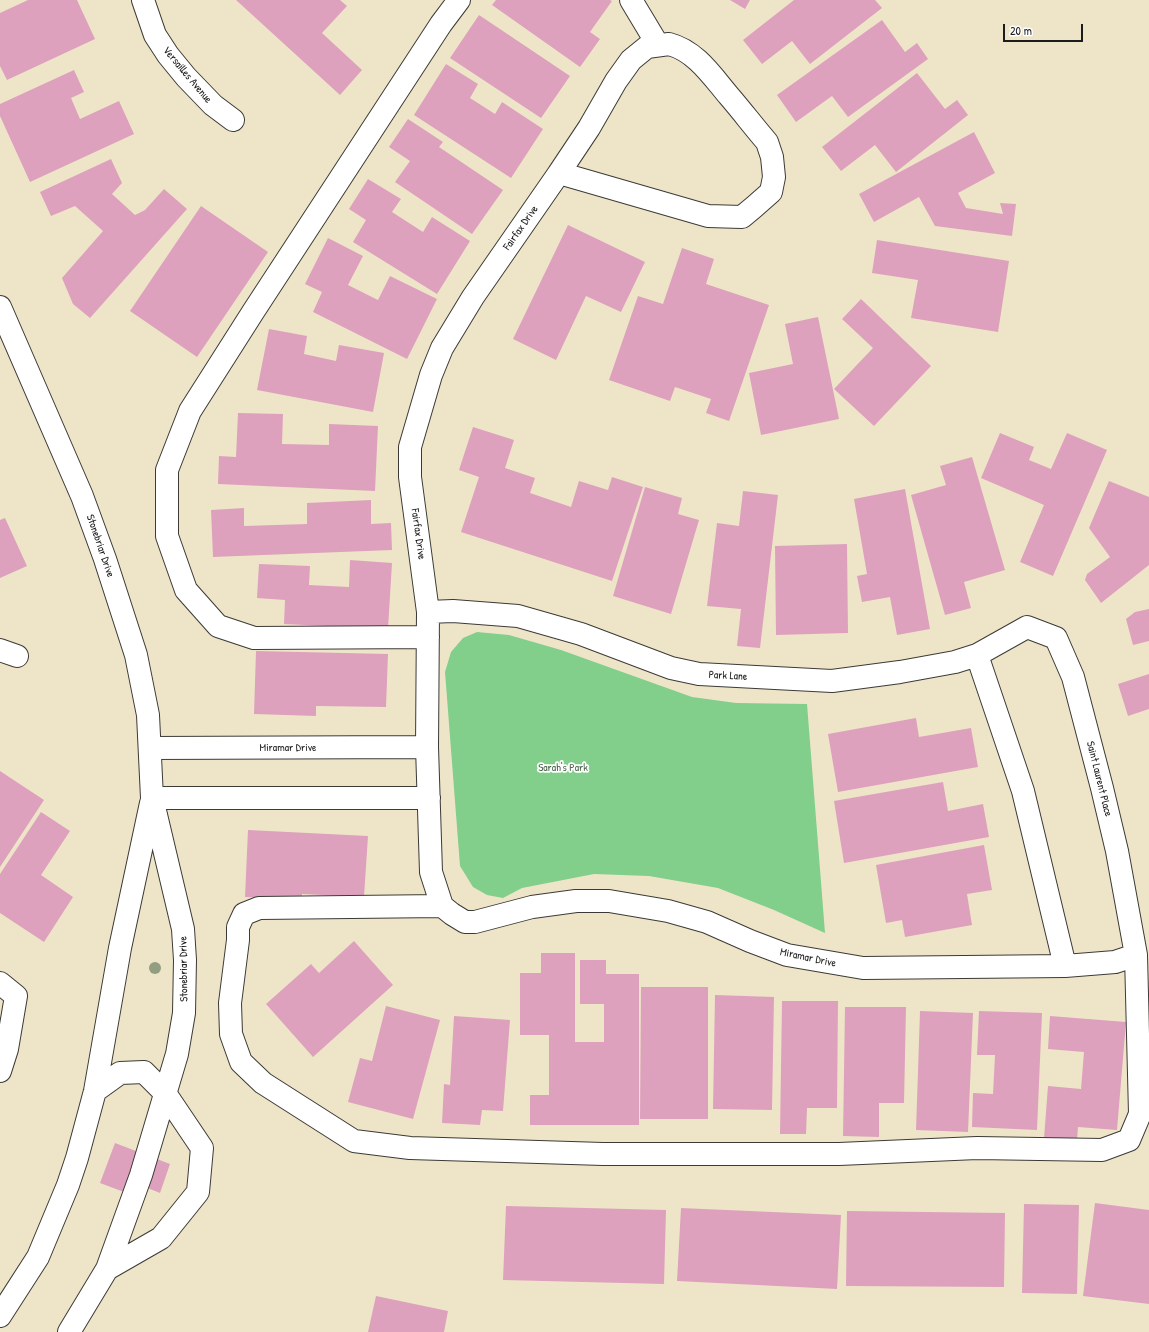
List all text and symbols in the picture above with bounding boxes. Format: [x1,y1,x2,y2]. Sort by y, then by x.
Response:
scale bar [1005,16,1085,42]
text: 20 m [1010,22,1032,39]
street label: Versailles Avenue [160,44,214,106]
street label: Fairfax Drive [501,203,541,253]
street label: Fairfax Drive [408,508,428,560]
street label: Stonebriar Drive [83,513,117,579]
street label: Park Lane [708,668,748,684]
street label: Saint Laurent Place [1083,740,1115,818]
street label: Miramar Drive [260,741,316,755]
park label: Sarah's Park [538,761,588,775]
street label: Stonebriar Drive [177,936,191,1002]
street label: Miramar Drive [779,946,837,970]

